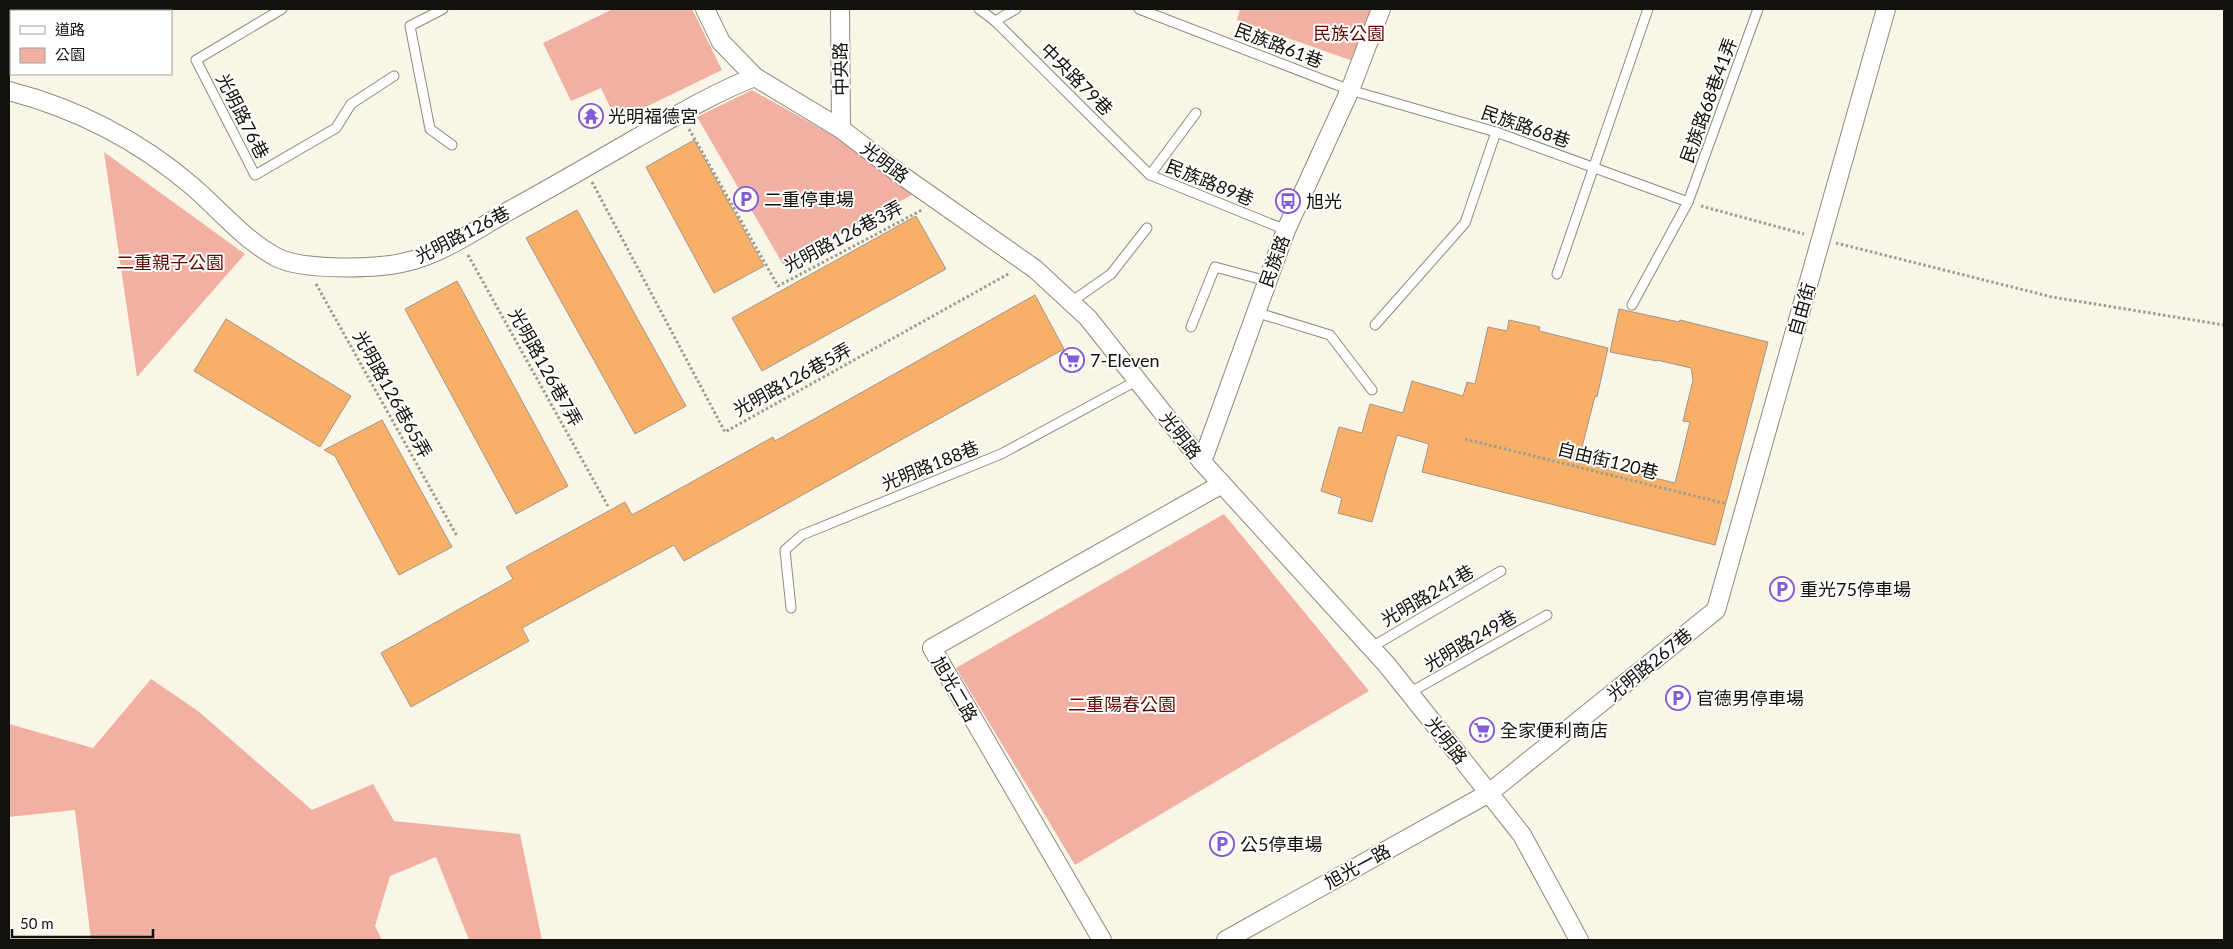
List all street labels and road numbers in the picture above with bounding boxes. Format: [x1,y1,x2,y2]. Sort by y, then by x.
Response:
street label: 民族路61巷 [1232,18,1326,72]
street label: 民族路68巷41弄 [1675,34,1741,166]
street label: 中央路79巷 [1036,38,1118,120]
street label: 中央路 [829,42,851,96]
street label: 光明路76巷 [212,70,274,162]
street label: 民族路68巷 [1479,100,1573,152]
street label: 光明路 [857,137,913,187]
street label: 民族路89巷 [1163,154,1257,210]
street label: 光明路126巷3弄 [780,195,906,277]
street label: 光明路126巷 [411,201,513,267]
street label: 民族路 [1254,232,1294,290]
street label: 自由街 [1783,280,1819,338]
street label: 光明路126巷7弄 [504,304,588,430]
street label: 光明路126巷65弄 [349,326,437,462]
street label: 光明路126巷5弄 [729,337,855,421]
street label: 光明路 [1156,407,1206,463]
street label: 光明路188巷 [878,435,982,495]
street label: 自由街120巷 [1555,437,1661,483]
street label: 光明路241巷 [1377,560,1477,630]
street label: 光明路249巷 [1420,605,1520,675]
street label: 光明路267巷 [1602,623,1696,705]
street label: 旭光二路 [927,652,983,726]
street label: 光明路 [1422,712,1472,768]
street label: 旭光一路 [1320,839,1394,893]

